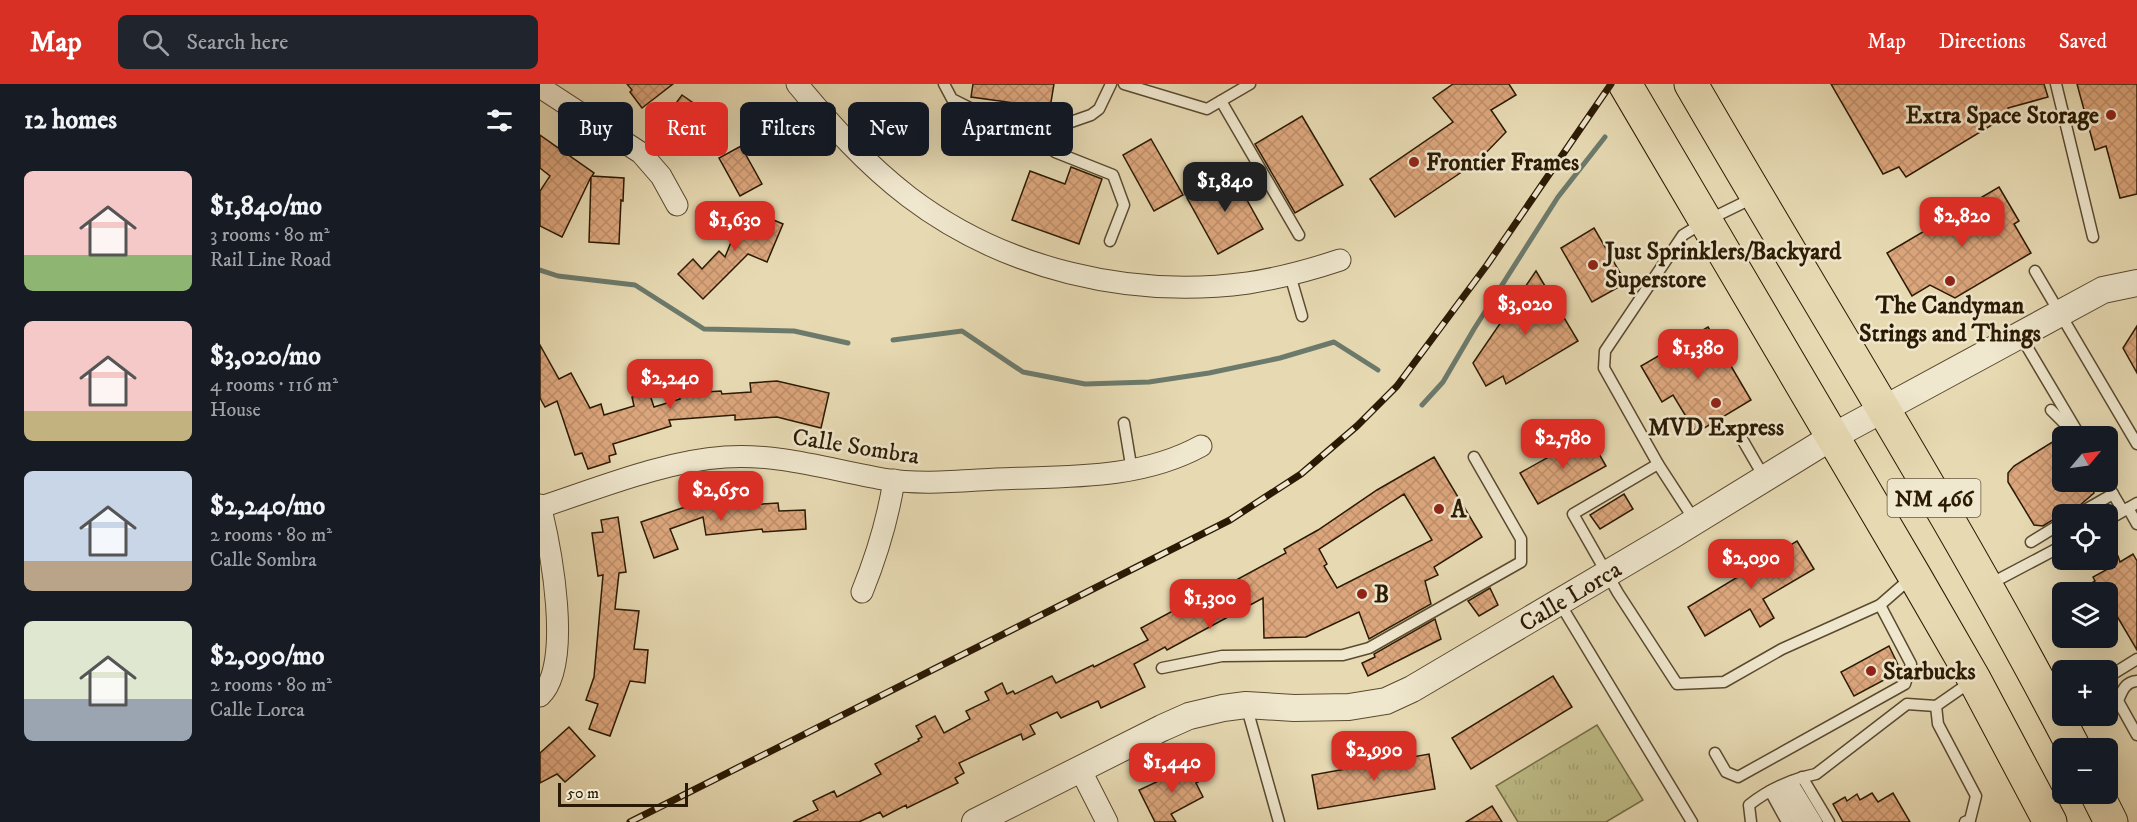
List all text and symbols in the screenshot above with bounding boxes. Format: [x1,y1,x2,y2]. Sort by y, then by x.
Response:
search box [118,15,538,69]
text: Map [30,25,82,60]
icon: search [139,26,172,59]
text: Search here [187,29,288,56]
text: Map [1867,29,1906,55]
text: Directions [1939,29,2026,55]
text: Saved [2059,29,2107,55]
place label: Extra Space Storage [1905,101,2099,131]
chip: Buy [558,102,633,156]
chip: Rent [645,102,728,156]
chip: Filters [740,102,836,156]
chip: New [848,102,929,156]
chip: Apartment [941,102,1073,156]
text: 12 homes [24,104,117,137]
icon: filters [483,104,516,137]
marker: Extra Space Storage [2104,108,2118,122]
place label: Frontier Frames [1426,148,1579,178]
marker: Frontier Frames [1407,155,1421,169]
pin: $1,840 [1176,162,1274,213]
text: $1,840 [1197,169,1253,194]
text: $1,840/mo [210,190,322,223]
icon: home [72,195,144,267]
pin: $2,820 [1913,197,2011,248]
pin: $1,630 [686,201,784,252]
text: $2,820 [1934,204,1990,229]
text: $1,630 [709,208,761,233]
text: 3 rooms · 80 m² [210,223,330,248]
place label: Just Sprinklers/Backyard Superstore [1602,237,1842,295]
text: Rail Line Road [210,248,331,273]
marker: Just Sprinklers/Backyard Superstore [1586,258,1600,272]
marker: The Candyman Strings and Things [1943,274,1957,288]
pin: $3,020 [1476,285,1574,336]
place label: The Candyman Strings and Things [1859,291,2041,349]
text: $3,020 [1497,292,1553,317]
pin: $1,380 [1649,329,1747,380]
text: $1,380 [1672,336,1724,361]
text: $3,020/mo [210,340,321,373]
icon: home [72,345,144,417]
pin: $2,240 [621,359,719,410]
text: $2,240 [641,366,699,391]
text: 4 rooms · 116 m² [210,373,338,398]
marker: MVD Express [1709,396,1723,410]
text: House [210,398,261,423]
place label: MVD Express [1648,413,1784,443]
pin: $2,780 [1514,419,1612,470]
street label: Calle Sombra [790,422,922,472]
text: $2,780 [1535,426,1591,451]
north arrow [2052,426,2118,492]
map controls [2052,426,2118,804]
pin: $2,650 [672,471,770,522]
text: $2,650 [692,478,750,503]
road number: NM 466 [1888,479,1980,517]
text: $2,240/mo [210,490,325,523]
icon: home [72,495,144,567]
place label: A [1450,495,1467,525]
marker: A [1432,502,1446,516]
button: locate [2052,504,2118,570]
text: 2 rooms · 80 m² [210,523,332,548]
pin: $2,090 [1702,539,1800,590]
text: $2,090 [1722,546,1780,571]
text: Calle Sombra [210,548,317,573]
street label: Calle Lorca [1514,554,1628,639]
pin: $1,300 [1161,579,1259,630]
place label: B [1374,580,1389,610]
button: layers [2052,582,2118,648]
text: $1,300 [1184,586,1236,611]
marker: B [1355,587,1369,601]
text: $2,090/mo [210,640,324,673]
icon: home [72,645,144,717]
place label: Starbucks [1883,657,1975,687]
button: + [2052,660,2118,726]
marker: Starbucks [1864,664,1878,678]
text: 2 rooms · 80 m² [210,673,332,698]
text: Calle Lorca [210,698,305,723]
pin: $2,990 [1325,731,1423,782]
text: $2,990 [1345,738,1403,763]
button: − [2052,738,2118,804]
pin: $1,440 [1123,743,1221,794]
text: $1,440 [1143,750,1201,775]
scale bar [558,780,688,808]
text: 50 m [567,783,599,803]

